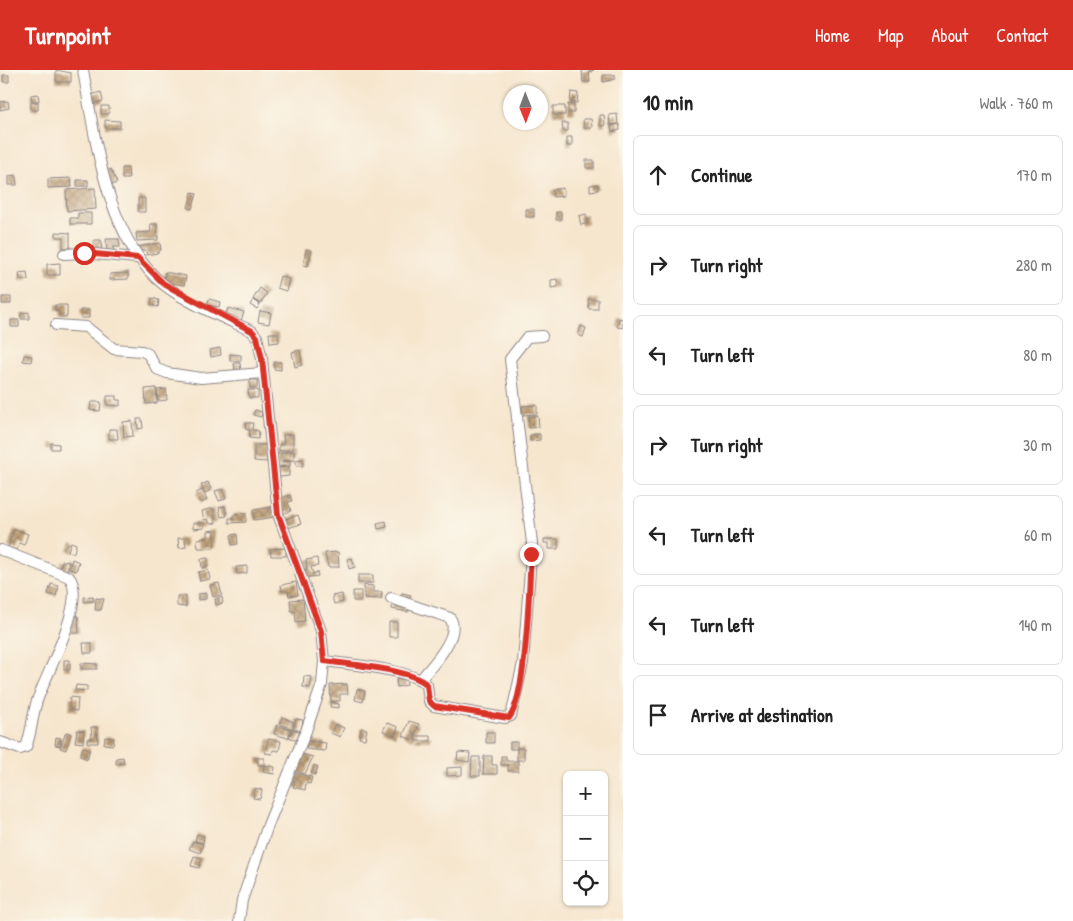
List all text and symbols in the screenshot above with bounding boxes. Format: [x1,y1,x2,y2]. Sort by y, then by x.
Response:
text: Turnpoint [25,19,110,51]
text: Home [815,23,850,48]
text: Map [878,23,903,48]
text: About [931,23,968,48]
text: Contact [996,23,1048,48]
north arrow [503,85,548,130]
text: 10 min [643,88,693,117]
text: Walk · 760 m [979,92,1053,114]
icon: ahead [644,161,672,189]
text: Continue [691,162,752,188]
text: 170 m [1017,164,1052,186]
route start [73,242,96,265]
icon: right [644,251,672,279]
text: Turn right [691,252,762,278]
text: 280 m [1016,254,1052,276]
icon: left [644,341,672,369]
text: Turn left [691,342,754,368]
text: 80 m [1023,344,1052,366]
icon: right [644,431,672,459]
text: Turn right [691,432,762,458]
text: 30 m [1023,434,1052,456]
icon: left [644,521,672,549]
text: Turn left [691,522,754,548]
text: 60 m [1024,524,1052,546]
route end [520,543,543,566]
icon: left [644,611,672,639]
text: Turn left [691,612,754,638]
text: 140 m [1018,614,1052,636]
icon: arrive [644,701,672,729]
text: Arrive at destination [691,702,833,728]
map controls [563,771,608,906]
button: + [563,771,608,816]
button: − [563,816,608,861]
button: locate [563,861,608,906]

